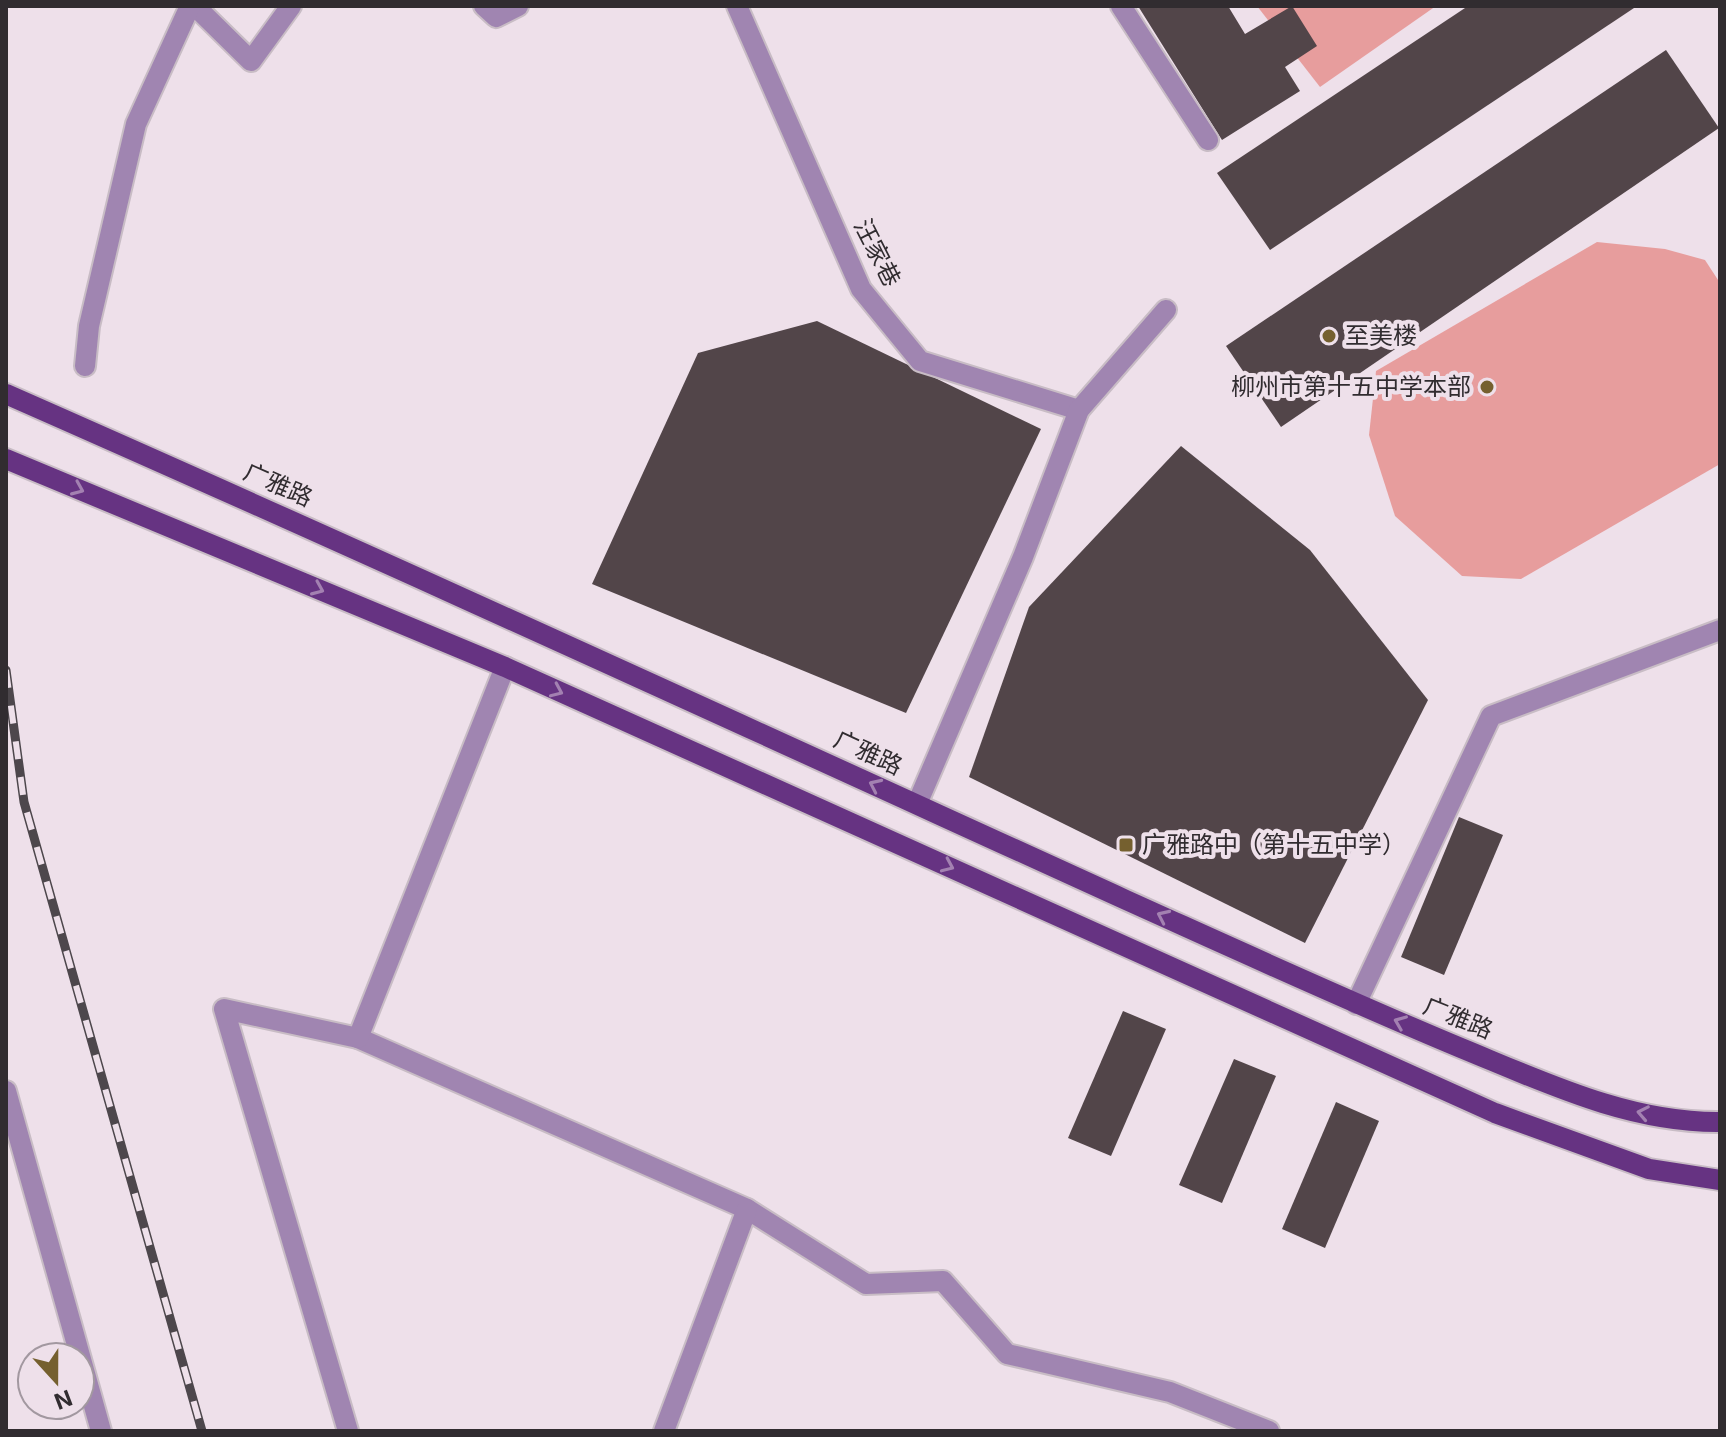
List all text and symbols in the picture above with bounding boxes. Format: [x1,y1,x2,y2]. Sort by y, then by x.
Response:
street label: 汪家巷 [848,214,907,291]
place label: 至美楼 [1345,321,1417,350]
marker: 至美楼 [1320,327,1338,345]
place label: 柳州市第十五中学本部 [1231,372,1471,401]
marker: 柳州市第十五中学本部 [1478,378,1496,396]
street label: 广雅路 [239,457,317,512]
one-way arrow [70,480,84,496]
one-way arrow [310,580,324,596]
one-way arrow [549,681,563,697]
street label: 广雅路 [829,724,907,781]
one-way arrow [869,779,883,795]
place label: 广雅路中（第十五中学） [1142,830,1406,859]
marker: 广雅路中（第十五中学） [1117,836,1135,854]
one-way arrow [939,857,954,873]
one-way arrow [1156,910,1171,926]
street label: 广雅路 [1419,991,1497,1044]
one-way arrow [1394,1016,1408,1032]
one-way arrow [1637,1105,1650,1122]
north arrow [16,1341,96,1421]
text: N [51,1385,76,1415]

